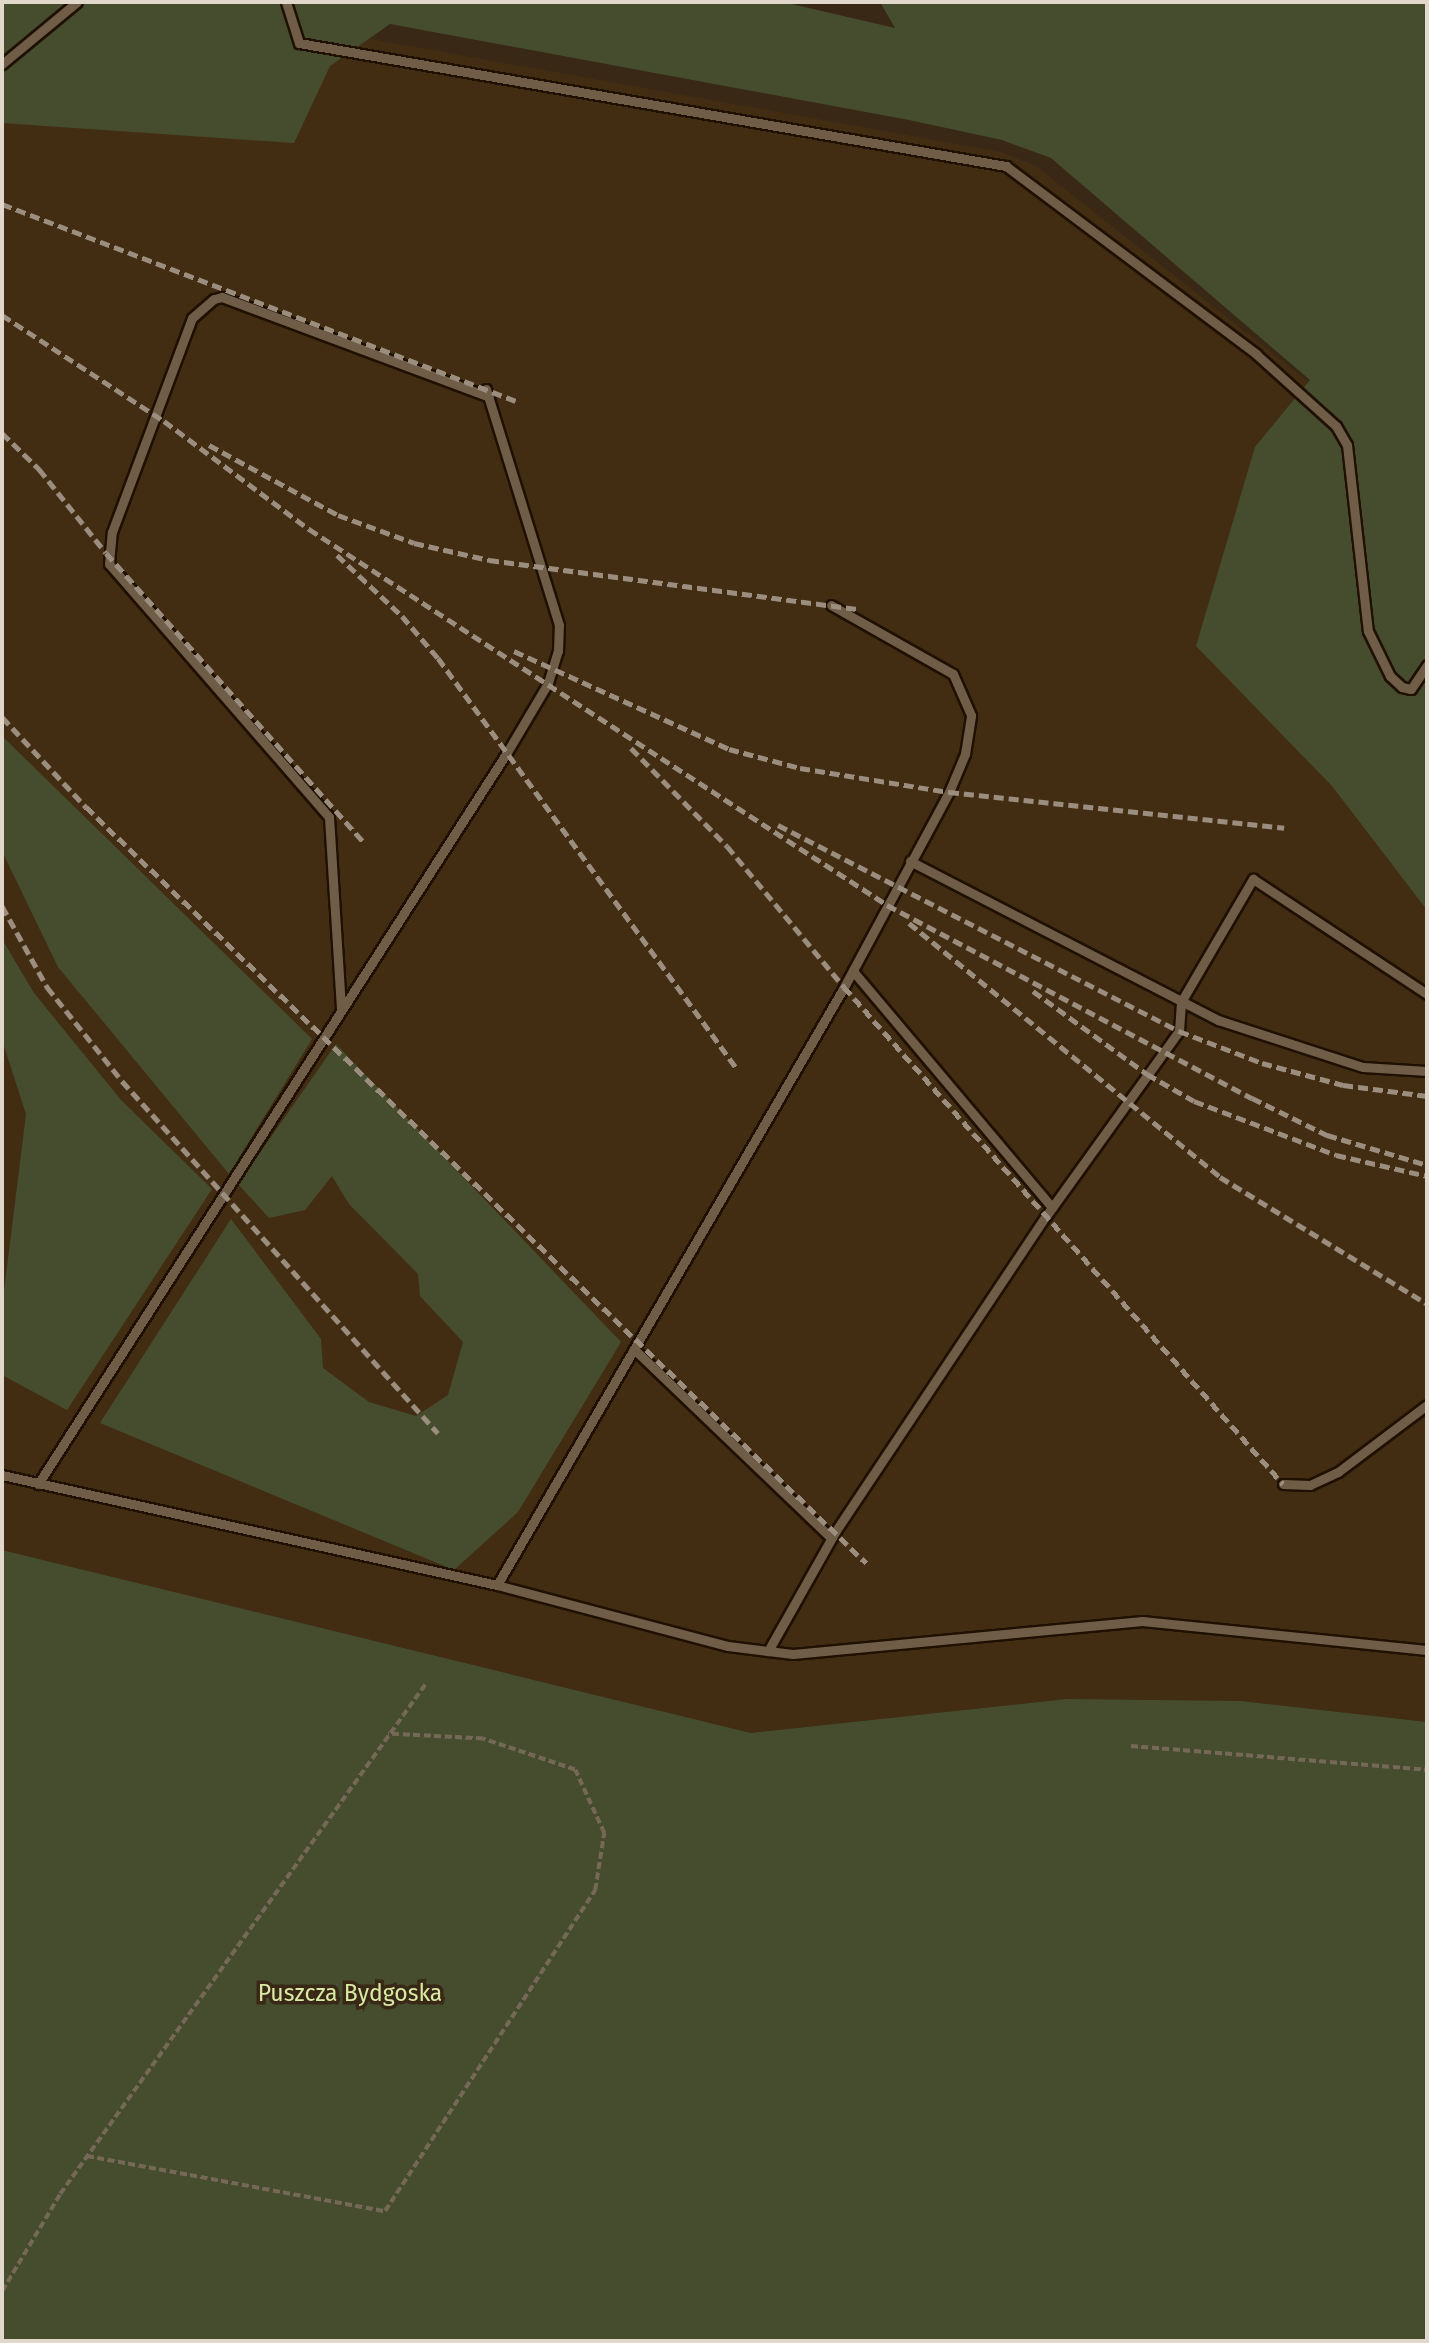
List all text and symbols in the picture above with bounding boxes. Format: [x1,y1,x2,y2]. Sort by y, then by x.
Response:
park label: Puszcza Bydgoska [258,1979,442,2007]

